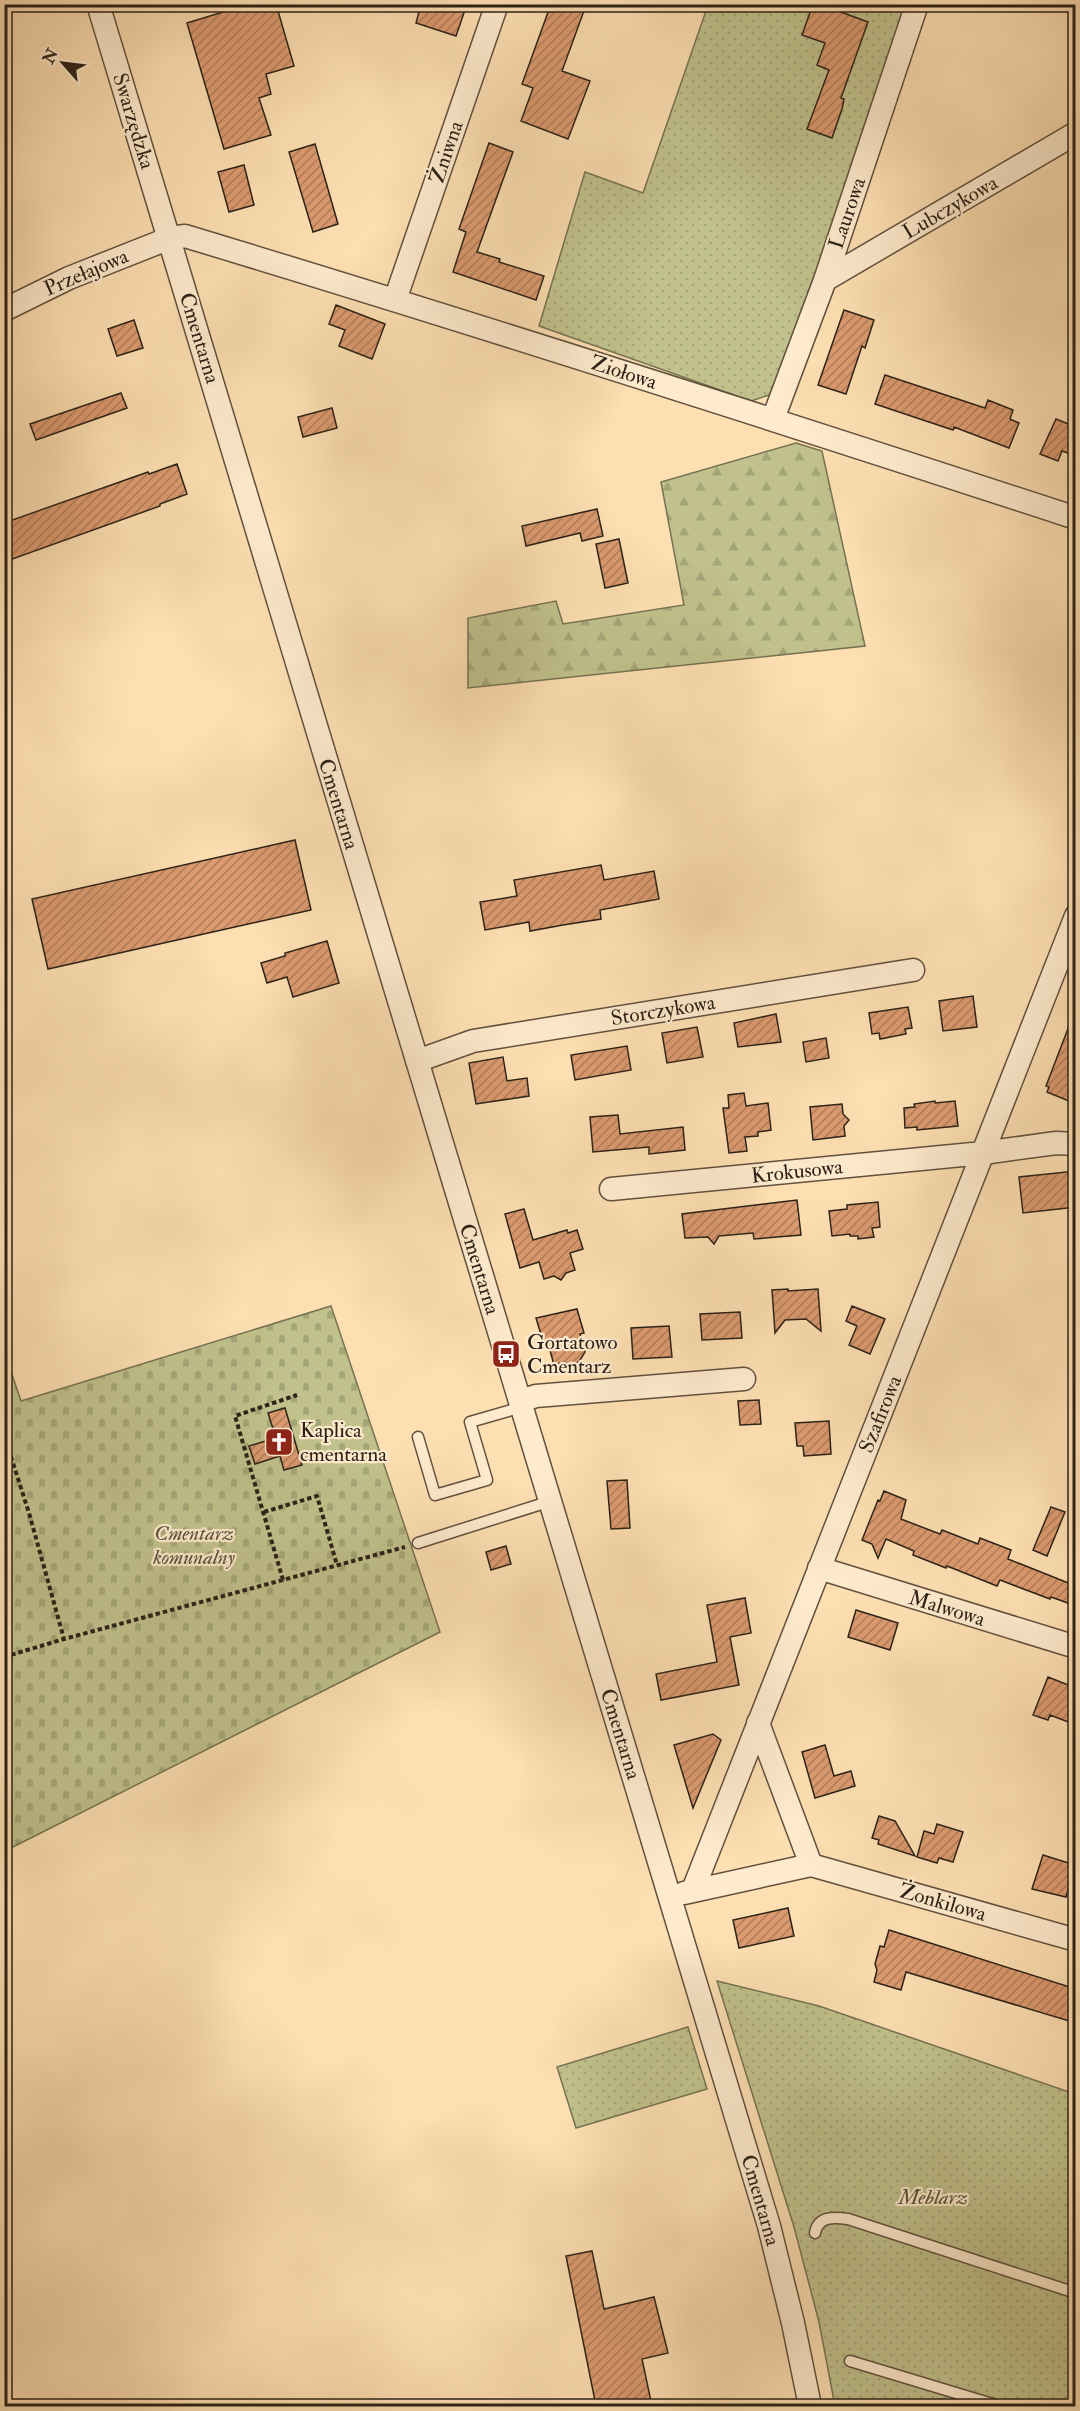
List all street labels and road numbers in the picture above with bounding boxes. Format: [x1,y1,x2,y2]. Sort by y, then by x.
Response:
street label: Swarzędzka [106,70,161,173]
street label: Żniwna [423,117,470,187]
street label: Lubczykowa [898,169,1003,245]
street label: Laurowa [823,173,872,253]
street label: Przełajowa [40,242,133,302]
street label: Cmentarna [173,289,226,387]
street label: Ziołowa [587,349,661,396]
street label: Cmentarna [312,755,365,853]
street label: Storczykowa [609,989,718,1032]
street label: Krokusowa [750,1153,845,1190]
street label: Cmentarna [453,1220,506,1318]
street label: Szafirowa [853,1371,908,1457]
street label: Malwowa [905,1584,989,1633]
street label: Cmentarna [594,1685,647,1783]
street label: Żonkilowa [896,1877,990,1928]
street label: Cmentarna [735,2151,787,2249]

